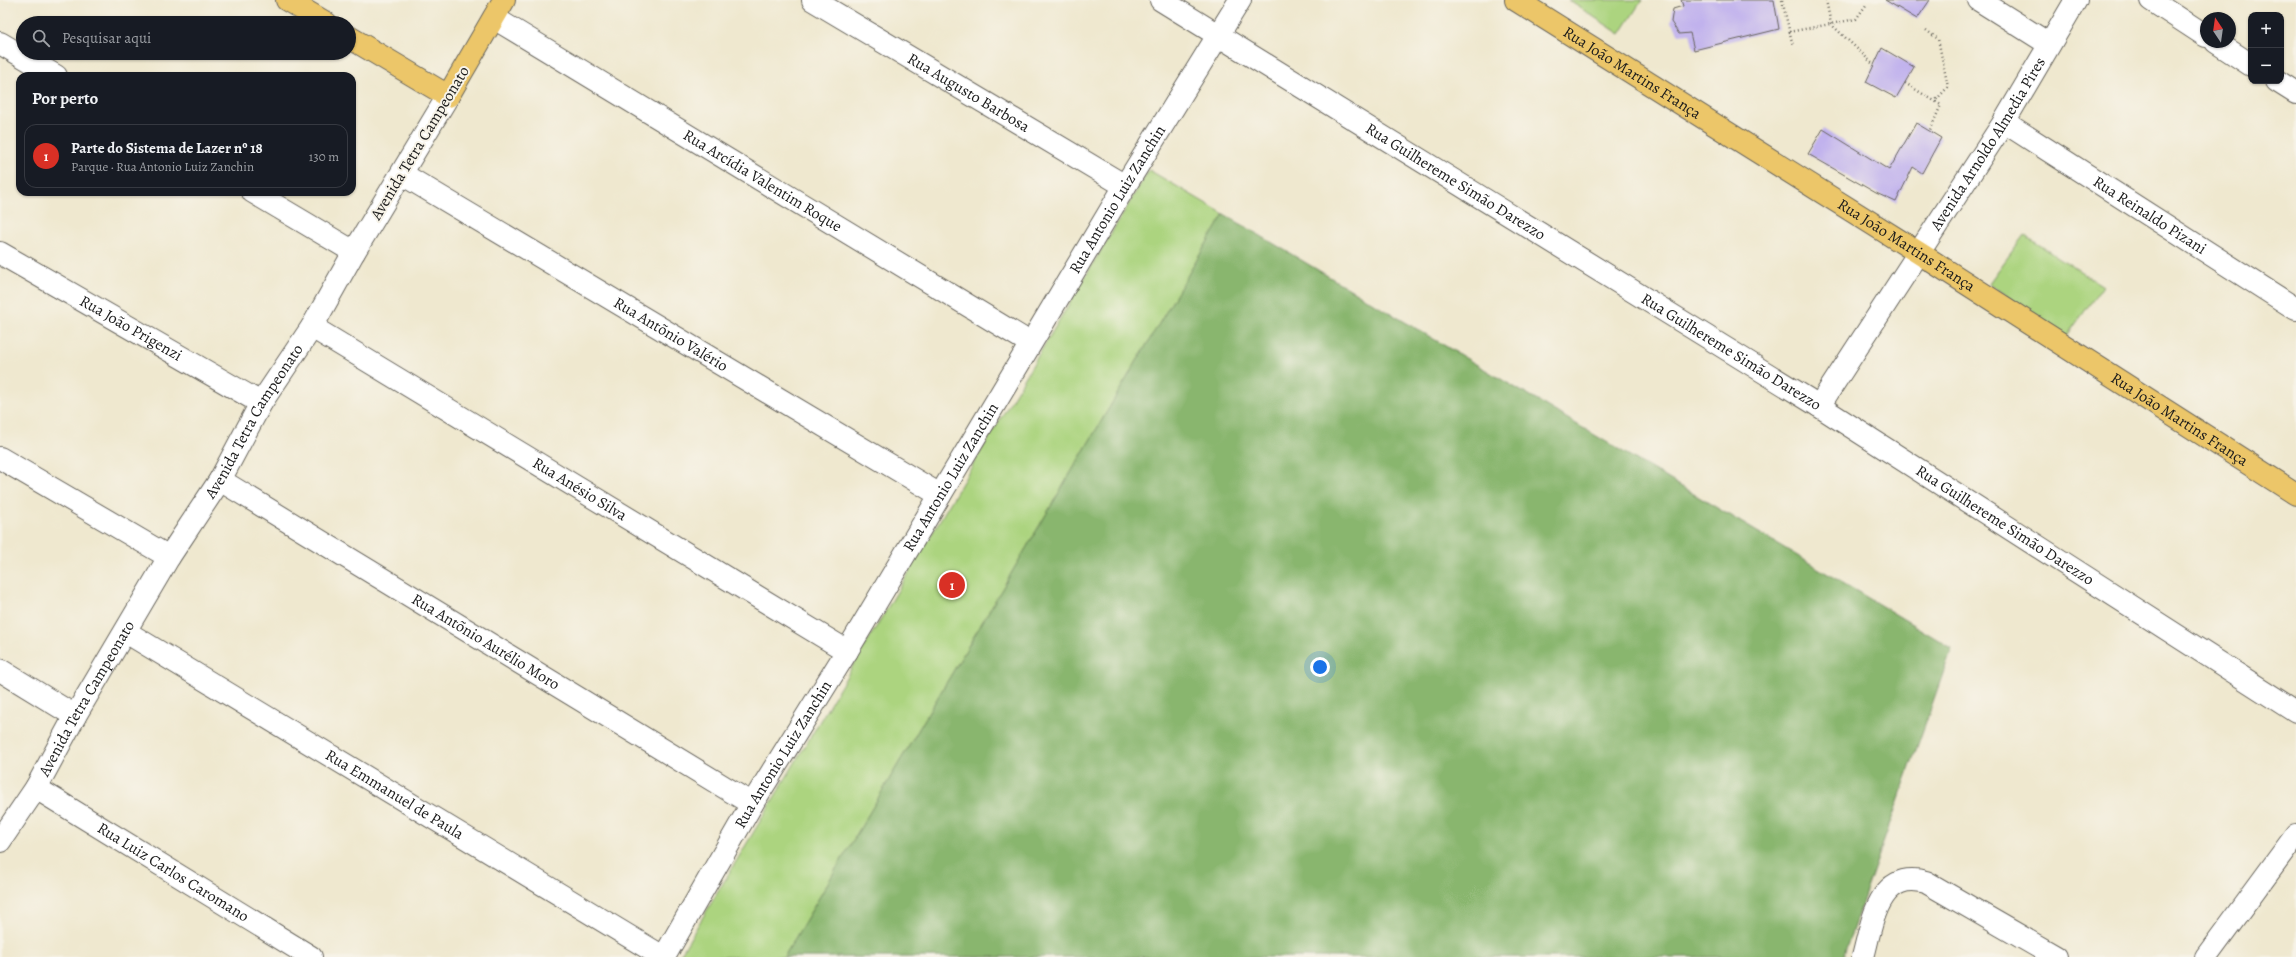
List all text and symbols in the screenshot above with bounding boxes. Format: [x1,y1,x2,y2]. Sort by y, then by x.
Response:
north arrow [2200,12,2236,48]
map controls [2248,12,2284,84]
button: + [2248,12,2284,48]
search box [16,16,356,60]
street label: Rua João Martins França [1559,21,1706,125]
icon: search [30,27,52,49]
text: Pesquisar aqui [62,28,151,48]
street label: Rua Augusto Barbosa [903,48,1034,138]
button: − [2248,48,2284,84]
street label: Avenida Arnoldo Almedia Pires [1925,53,2051,236]
street label: Avenida Tetra Campeonato [365,62,475,225]
text: Por perto [32,87,98,110]
street label: Rua Guilhereme Simão Darezzo [1361,118,1550,246]
street label: Rua Antonio Luiz Zanchin [1064,121,1171,278]
street label: Rua Arcídia Valentim Roque [679,124,846,237]
text: Parte do Sistema de Lazer nº 18 [71,138,263,158]
text: 1 [44,148,48,165]
text: 130 m [309,148,339,165]
text: Parque · Rua Antonio Luiz Zanchin [71,158,254,175]
street label: Rua Reinaldo Pizani [2089,171,2211,260]
street label: Rua João Martins França [1833,193,1980,297]
street label: Rua Guilhereme Simão Darezzo [1637,288,1825,416]
street label: Rua João Prigenzi [76,290,186,366]
street label: Rua Antõnio Valério [609,292,732,377]
street label: Avenida Tetra Campeonato [199,340,309,504]
street label: Rua João Martins França [2107,367,2253,472]
street label: Rua Antonio Luiz Zanchin [898,399,1004,556]
street label: Rua Anésio Silva [528,452,632,526]
street label: Rua Guilhereme Simão Darezzo [1911,460,2098,591]
pin: 1 [939,570,965,600]
street label: Rua Antõnio Aurélio Moro [407,588,564,695]
street label: Avenida Tetra Campeonato [33,616,140,781]
your location [1310,657,1330,677]
street label: Rua Antonio Luiz Zanchin [729,676,837,832]
street label: Rua Emmanuel de Paula [321,744,468,845]
street label: Rua Luiz Carlos Caromano [93,817,253,927]

